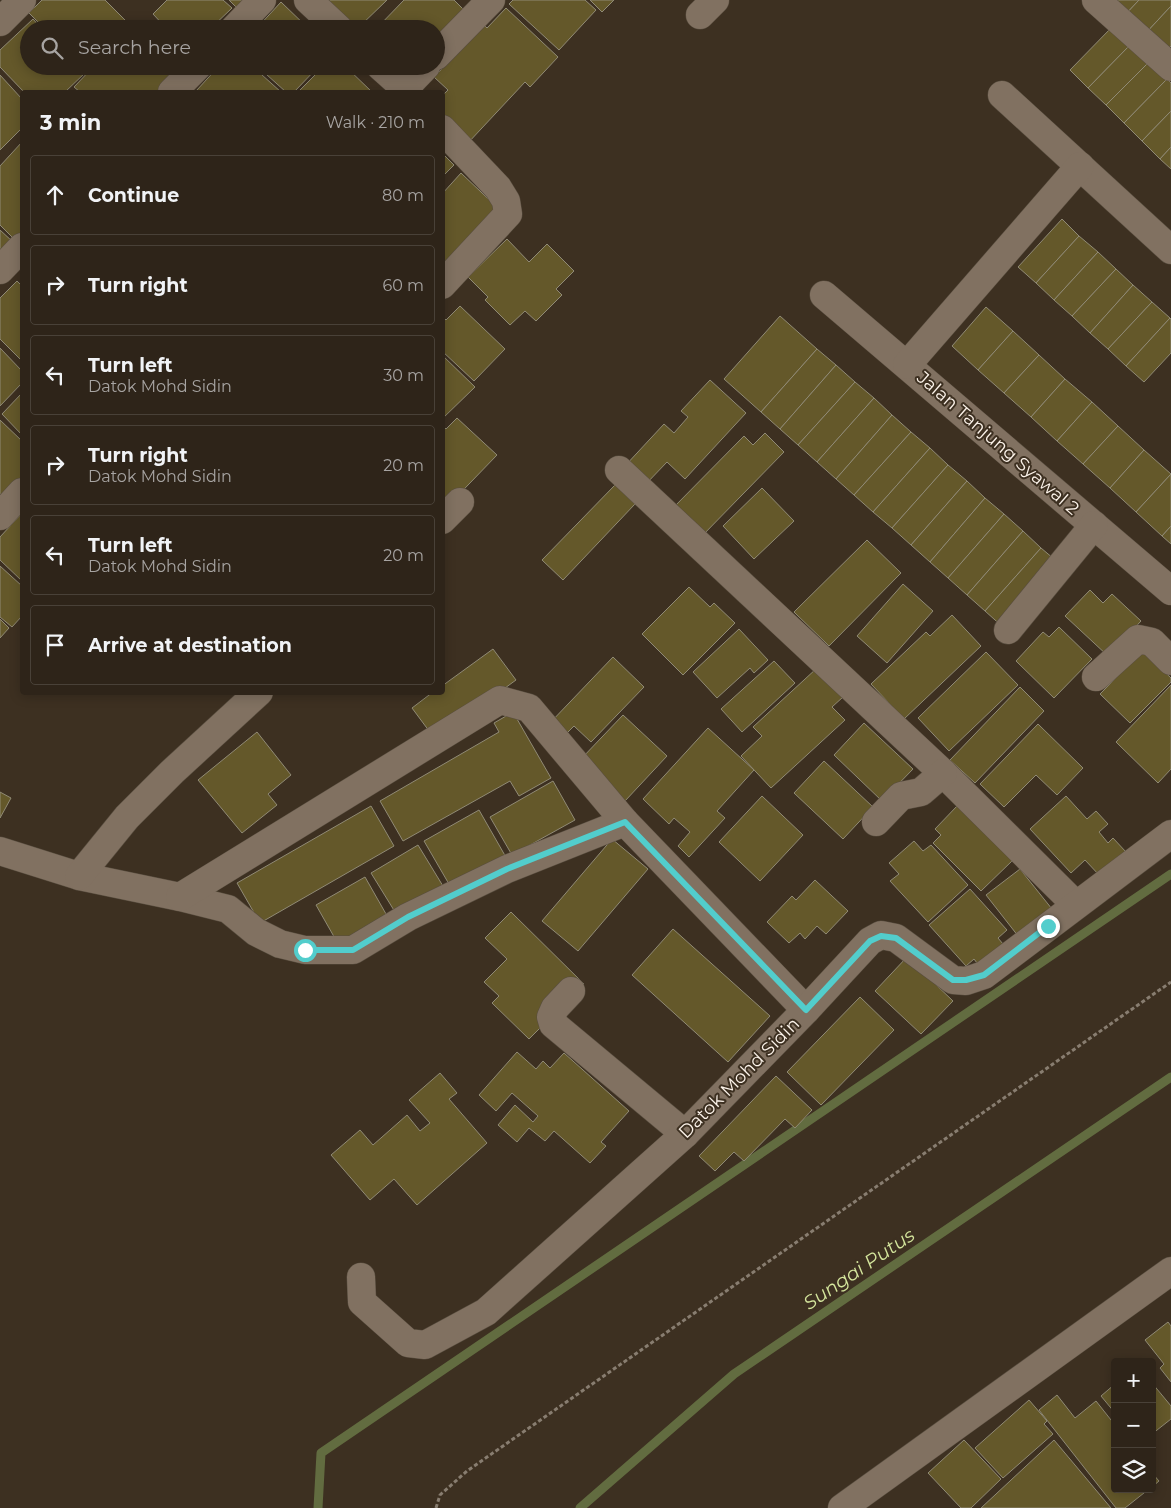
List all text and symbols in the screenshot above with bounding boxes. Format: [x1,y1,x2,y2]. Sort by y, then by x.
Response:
search box [20,20,445,75]
icon: search [38,34,66,62]
text: Search here [78,36,191,59]
text: 3 min [40,110,101,135]
text: Walk · 210 m [326,113,425,132]
icon: ahead [41,181,69,209]
text: Continue [88,184,179,207]
text: 80 m [382,186,424,205]
icon: right [41,271,69,299]
text: Turn right [88,274,188,297]
text: 60 m [382,276,424,295]
text: Turn left [88,354,173,377]
icon: left [41,361,69,389]
text: 30 m [383,366,424,385]
street label: Jalan Tanjung Syawal 2 [912,366,1084,519]
text: Datok Mohd Sidin [88,377,232,396]
text: Turn right [88,444,188,467]
icon: right [41,451,69,479]
text: 20 m [383,456,424,475]
text: Datok Mohd Sidin [88,467,232,486]
text: Turn left [88,534,173,557]
icon: left [41,541,69,569]
text: 20 m [383,546,424,565]
text: Datok Mohd Sidin [88,557,232,576]
icon: arrive [41,631,69,659]
text: Arrive at destination [88,634,292,657]
route end [1037,915,1060,938]
route start [294,939,317,962]
street label: Datok Mohd Sidin [674,1013,804,1143]
water label: Sungai Putus [799,1223,919,1315]
map controls [1111,1358,1156,1493]
button: + [1111,1358,1156,1403]
button: − [1111,1403,1156,1448]
button: layers [1111,1448,1156,1493]

